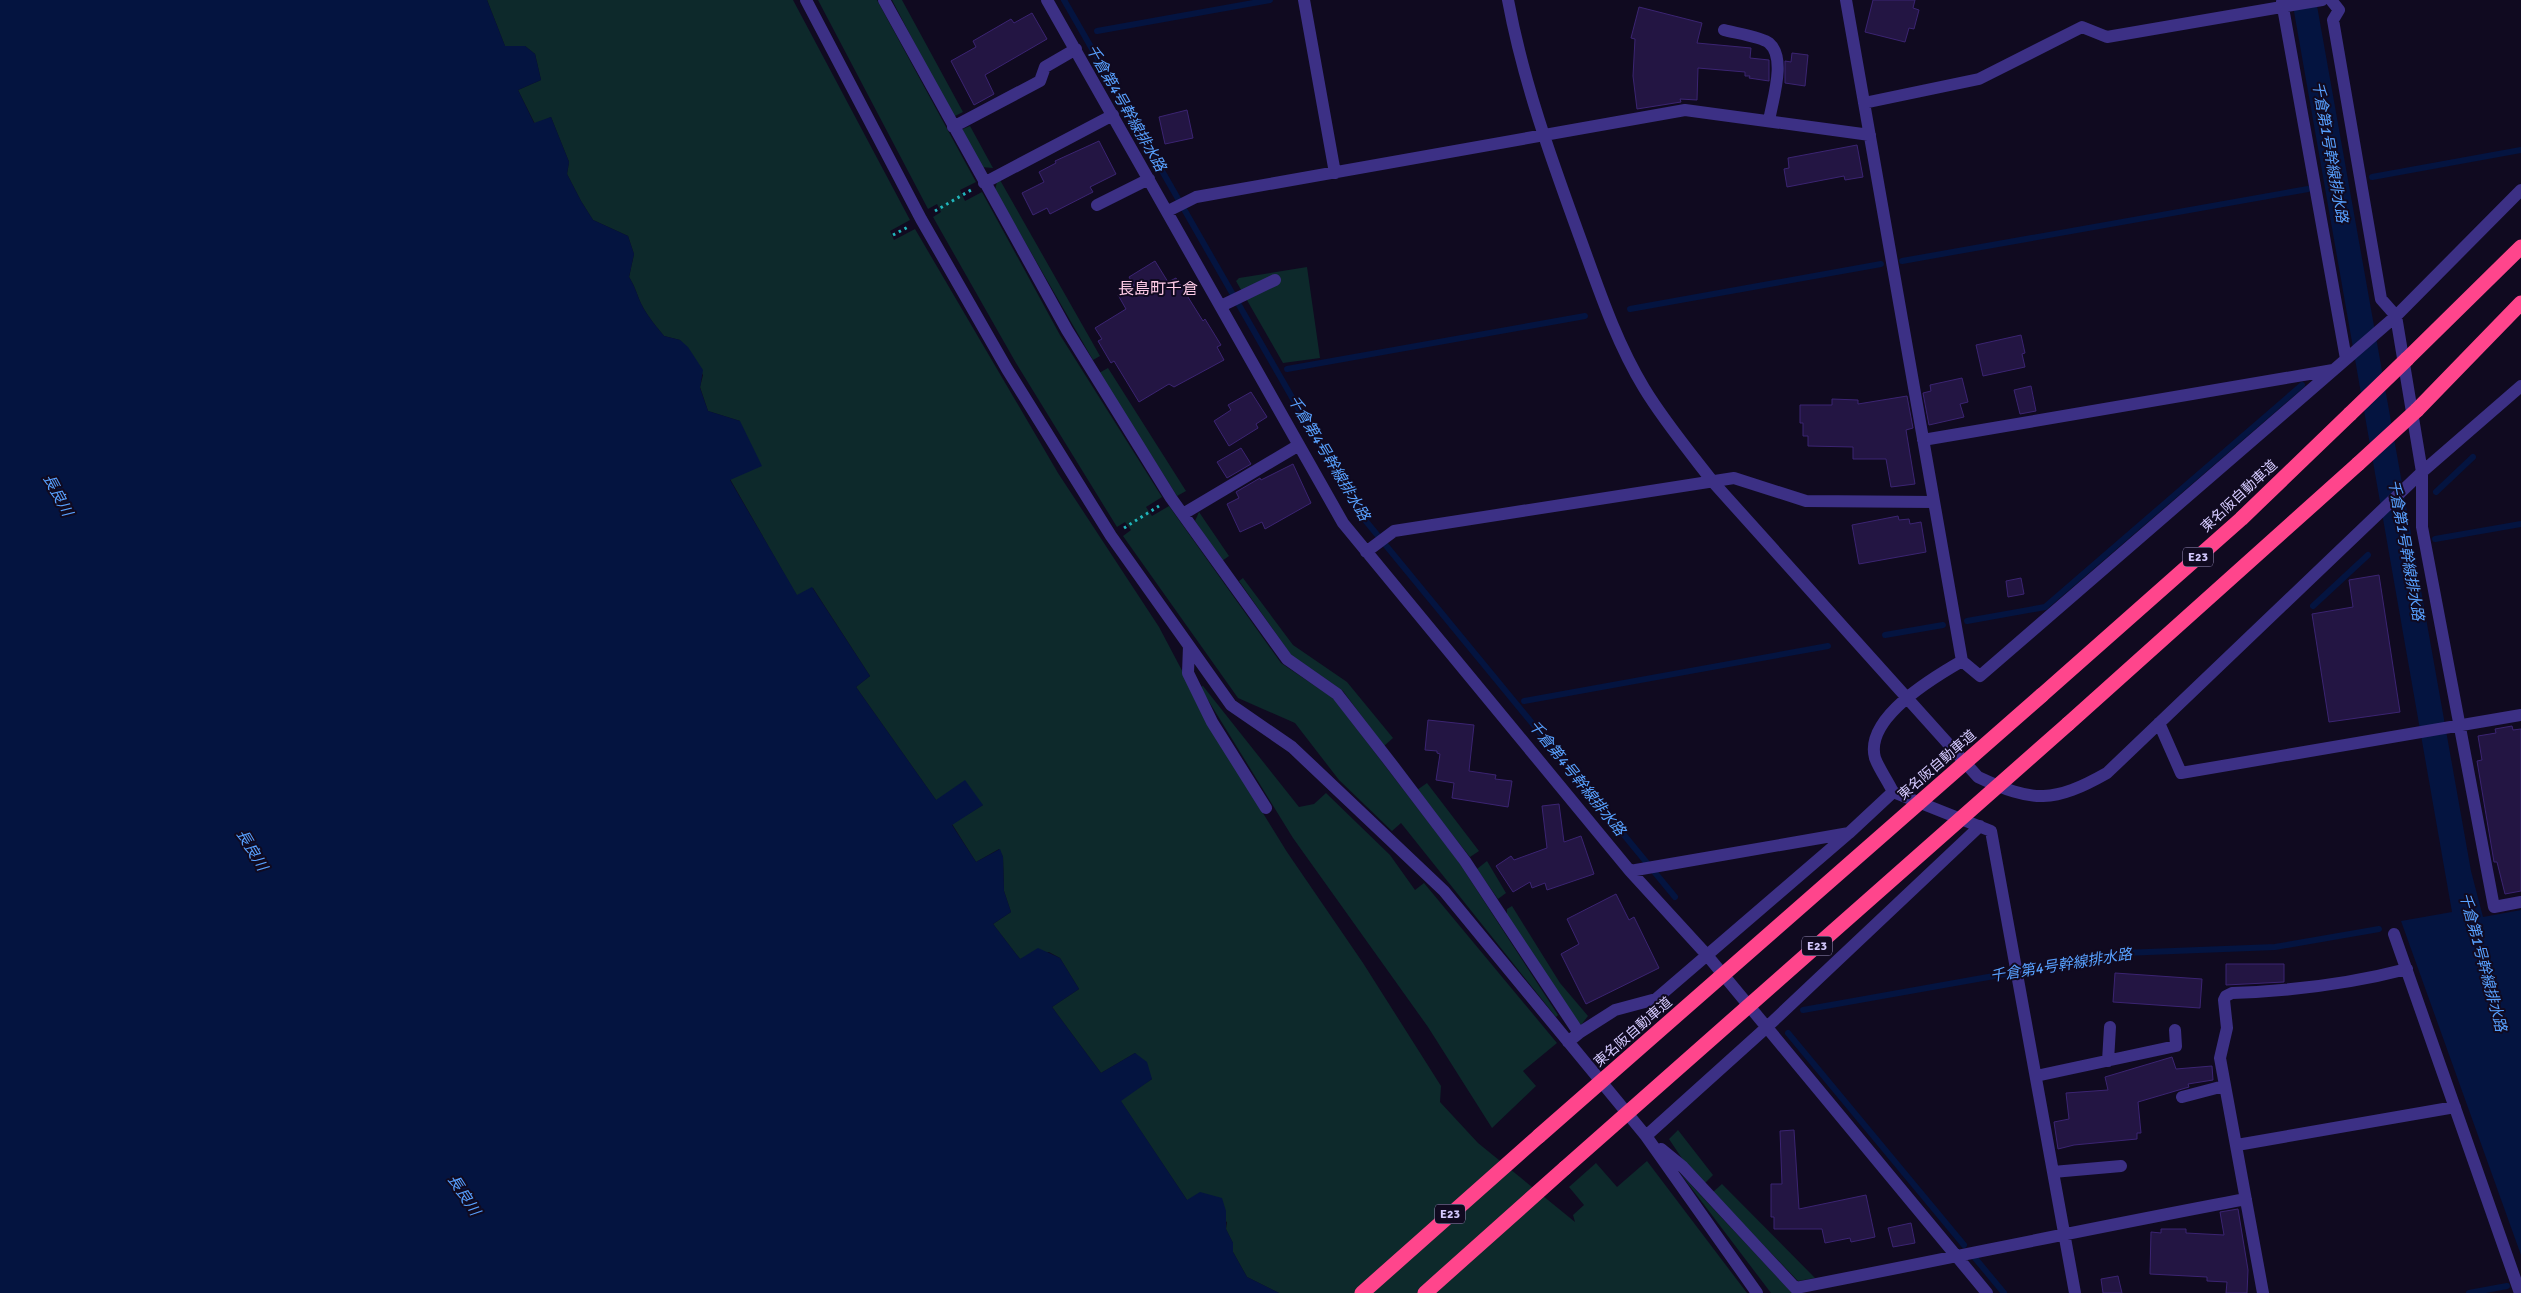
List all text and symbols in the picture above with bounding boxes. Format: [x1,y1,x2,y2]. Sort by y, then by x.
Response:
water label: 千倉第4号幹線排水路 [1082,42,1171,176]
water label: 千倉第1号幹線排水路 [2309,80,2352,226]
district label: 長島町千倉 [1118,279,1198,299]
water label: 千倉第4号幹線排水路 [1284,392,1375,526]
street label: 東名阪自動車道 [2197,456,2281,536]
water label: 長良川 [39,471,77,521]
water label: 千倉第1号幹線排水路 [2385,478,2428,624]
road number: E23 [2183,548,2213,566]
water label: 千倉第4号幹線排水路 [1525,717,1630,841]
street label: 東名阪自動車道 [1894,726,1980,804]
water label: 長良川 [233,826,272,876]
water label: 千倉第1号幹線排水路 [2456,891,2511,1035]
road number: E23 [1802,936,1832,956]
water label: 千倉第4号幹線排水路 [1989,945,2135,985]
street label: 東名阪自動車道 [1590,993,1676,1071]
water label: 長良川 [444,1171,485,1220]
road number: E23 [1435,1204,1465,1224]

